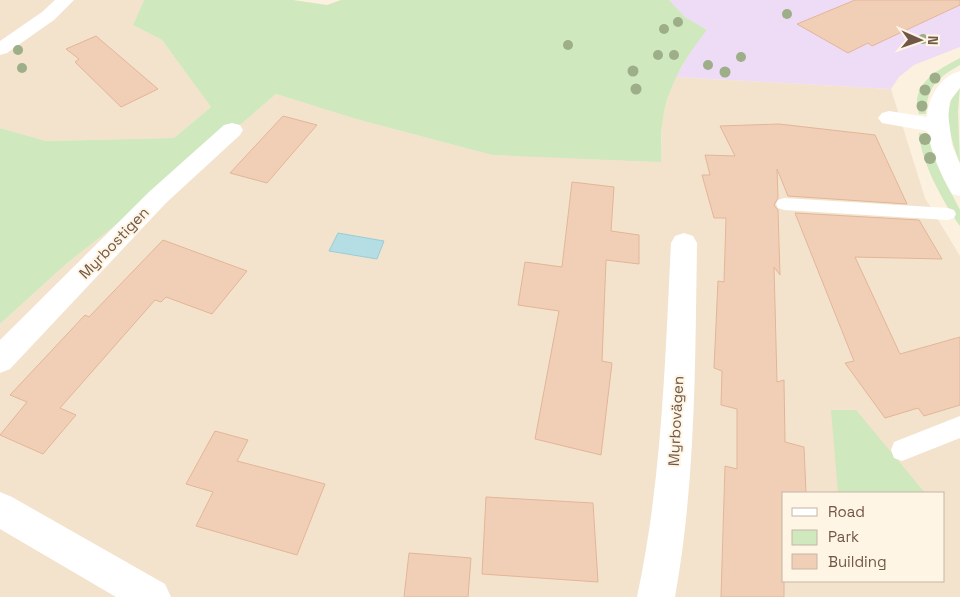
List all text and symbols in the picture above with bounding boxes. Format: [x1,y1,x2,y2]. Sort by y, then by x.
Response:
north arrow [895,15,945,65]
text: N [924,35,942,45]
street label: Myrbostigen [75,203,153,283]
street label: Myrbovägen [664,375,687,467]
legend [782,492,945,582]
text: Road [828,502,865,521]
text: Park [828,527,859,546]
text: Building [828,552,887,571]

